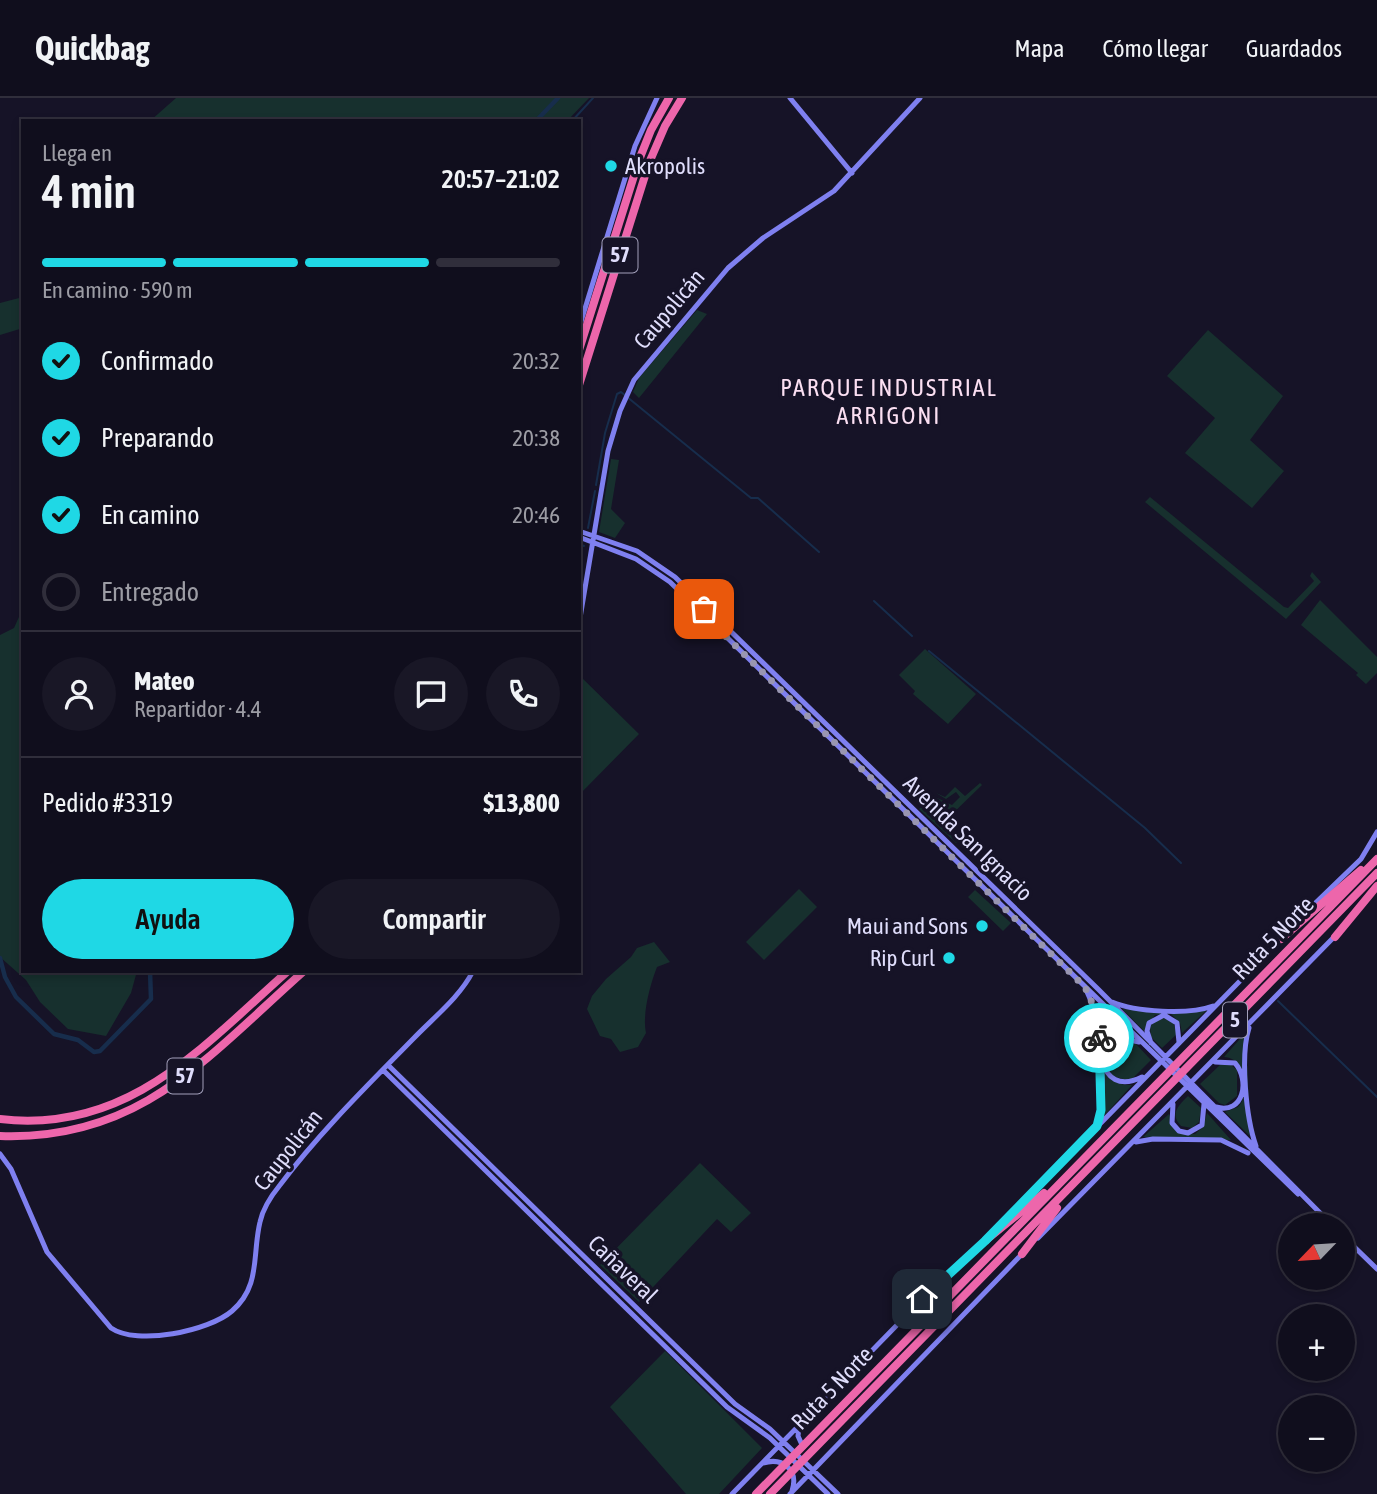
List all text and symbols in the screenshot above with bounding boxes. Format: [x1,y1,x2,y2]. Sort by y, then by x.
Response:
text: Quickbag [35,29,150,67]
text: Mapa [1015,35,1064,62]
text: Cómo llegar [1102,35,1208,62]
text: Guardados [1246,35,1342,62]
text: Llega en [42,140,112,166]
place label: Akropolis [625,153,705,179]
marker: Akropolis [603,158,619,174]
text: 20:57–21:02 [442,164,560,194]
text: 4 min [42,165,136,218]
road number: 57 [602,238,638,272]
street label: Caupolicán [628,264,710,354]
text: En camino · 590 m [42,277,193,303]
icon: check [42,342,80,380]
text: Confirmado [101,346,214,376]
text: 20:32 [512,348,560,374]
district label: PARQUE INDUSTRIAL ARRIGONI [780,374,998,429]
icon: check [42,419,80,457]
text: Preparando [101,423,214,453]
text: 20:38 [512,425,560,451]
icon: check [42,496,80,534]
text: En camino [101,500,200,530]
text: 20:46 [512,502,560,528]
text: Entregado [101,577,199,607]
pin [674,579,734,639]
icon: bag [685,590,723,628]
button: person [42,657,116,731]
button: chat [394,657,468,731]
button: phone [486,657,560,731]
text: Mateo [134,666,195,696]
text: Repartidor · 4.4 [134,696,261,722]
street label: Avenida San Ignacio [898,770,1038,906]
text: Pedido #3319 [42,788,173,818]
text: $13,800 [483,788,560,818]
button: Ayuda [42,879,294,959]
button: Compartir [308,879,560,959]
street label: Ruta 5 Norte [1227,891,1319,985]
place label: Maui and Sons [847,913,968,939]
marker: Maui and Sons [974,918,990,934]
place label: Rip Curl [870,945,935,971]
marker: Rip Curl [941,950,957,966]
road number: 5 [1223,1002,1247,1038]
courier [1064,1003,1134,1073]
icon: bike [1080,1019,1118,1057]
road number: 57 [168,1058,202,1094]
street label: Caupolicán [248,1104,328,1196]
north arrow [1278,1213,1354,1290]
map controls [1278,1213,1355,1472]
street label: Cañaveral [583,1230,663,1308]
pin [892,1269,952,1329]
icon: home [903,1280,941,1318]
button: + [1278,1304,1355,1381]
street label: Ruta 5 Norte [786,1341,878,1435]
button: − [1278,1395,1355,1472]

